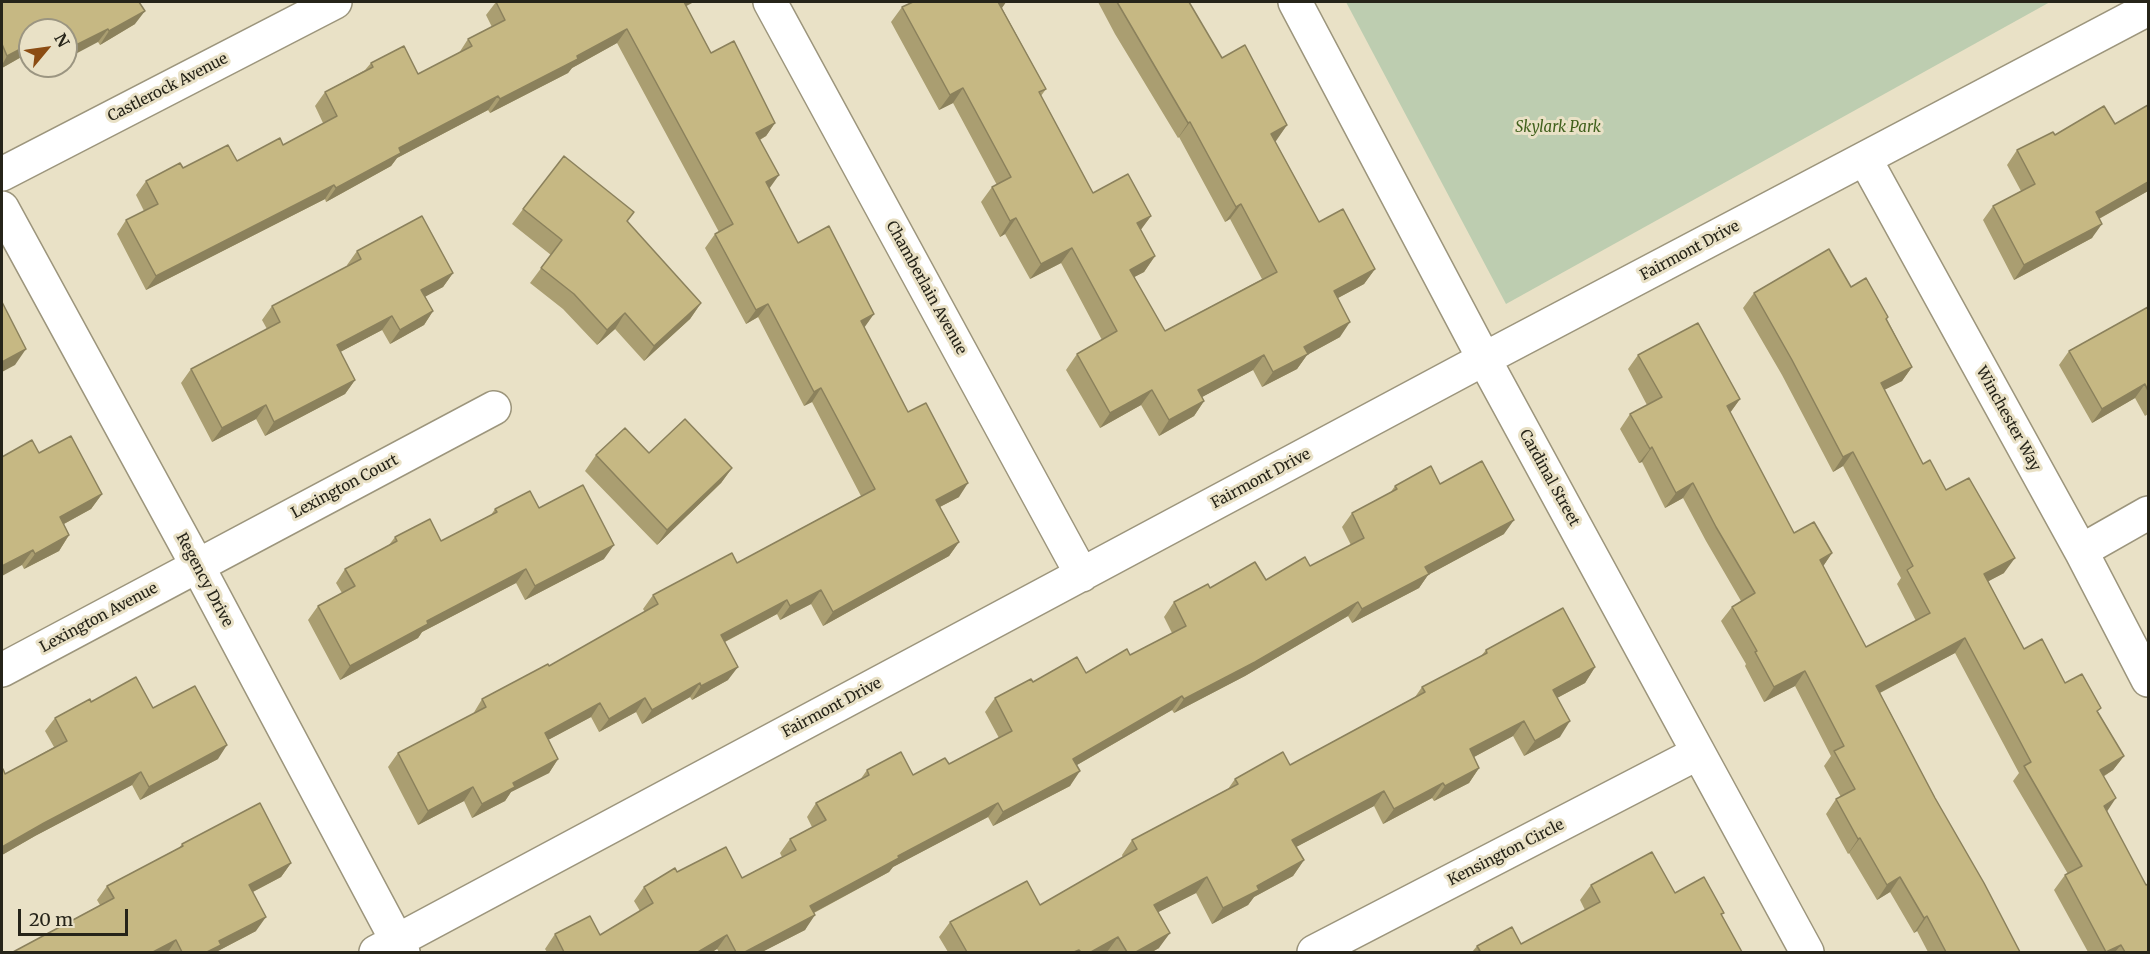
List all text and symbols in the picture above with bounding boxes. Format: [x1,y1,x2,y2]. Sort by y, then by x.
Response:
north arrow [18,18,78,78]
text: N [50,30,74,51]
street label: Castlerock Avenue [105,50,231,126]
park label: Skylark Park [1515,119,1601,137]
street label: Fairmont Drive [1637,217,1743,285]
street label: Chamberlain Avenue [882,218,970,358]
street label: Winchester Way [1972,364,2044,474]
street label: Cardinal Street [1515,427,1583,529]
street label: Fairmont Drive [1208,445,1314,513]
street label: Lexington Court [289,451,401,523]
street label: Regency Drive [172,530,236,630]
street label: Lexington Avenue [37,579,161,657]
street label: Fairmont Drive [779,674,885,742]
street label: Kensington Circle [1445,816,1567,890]
scale bar [21,897,130,935]
text: 20 m [29,908,73,931]

